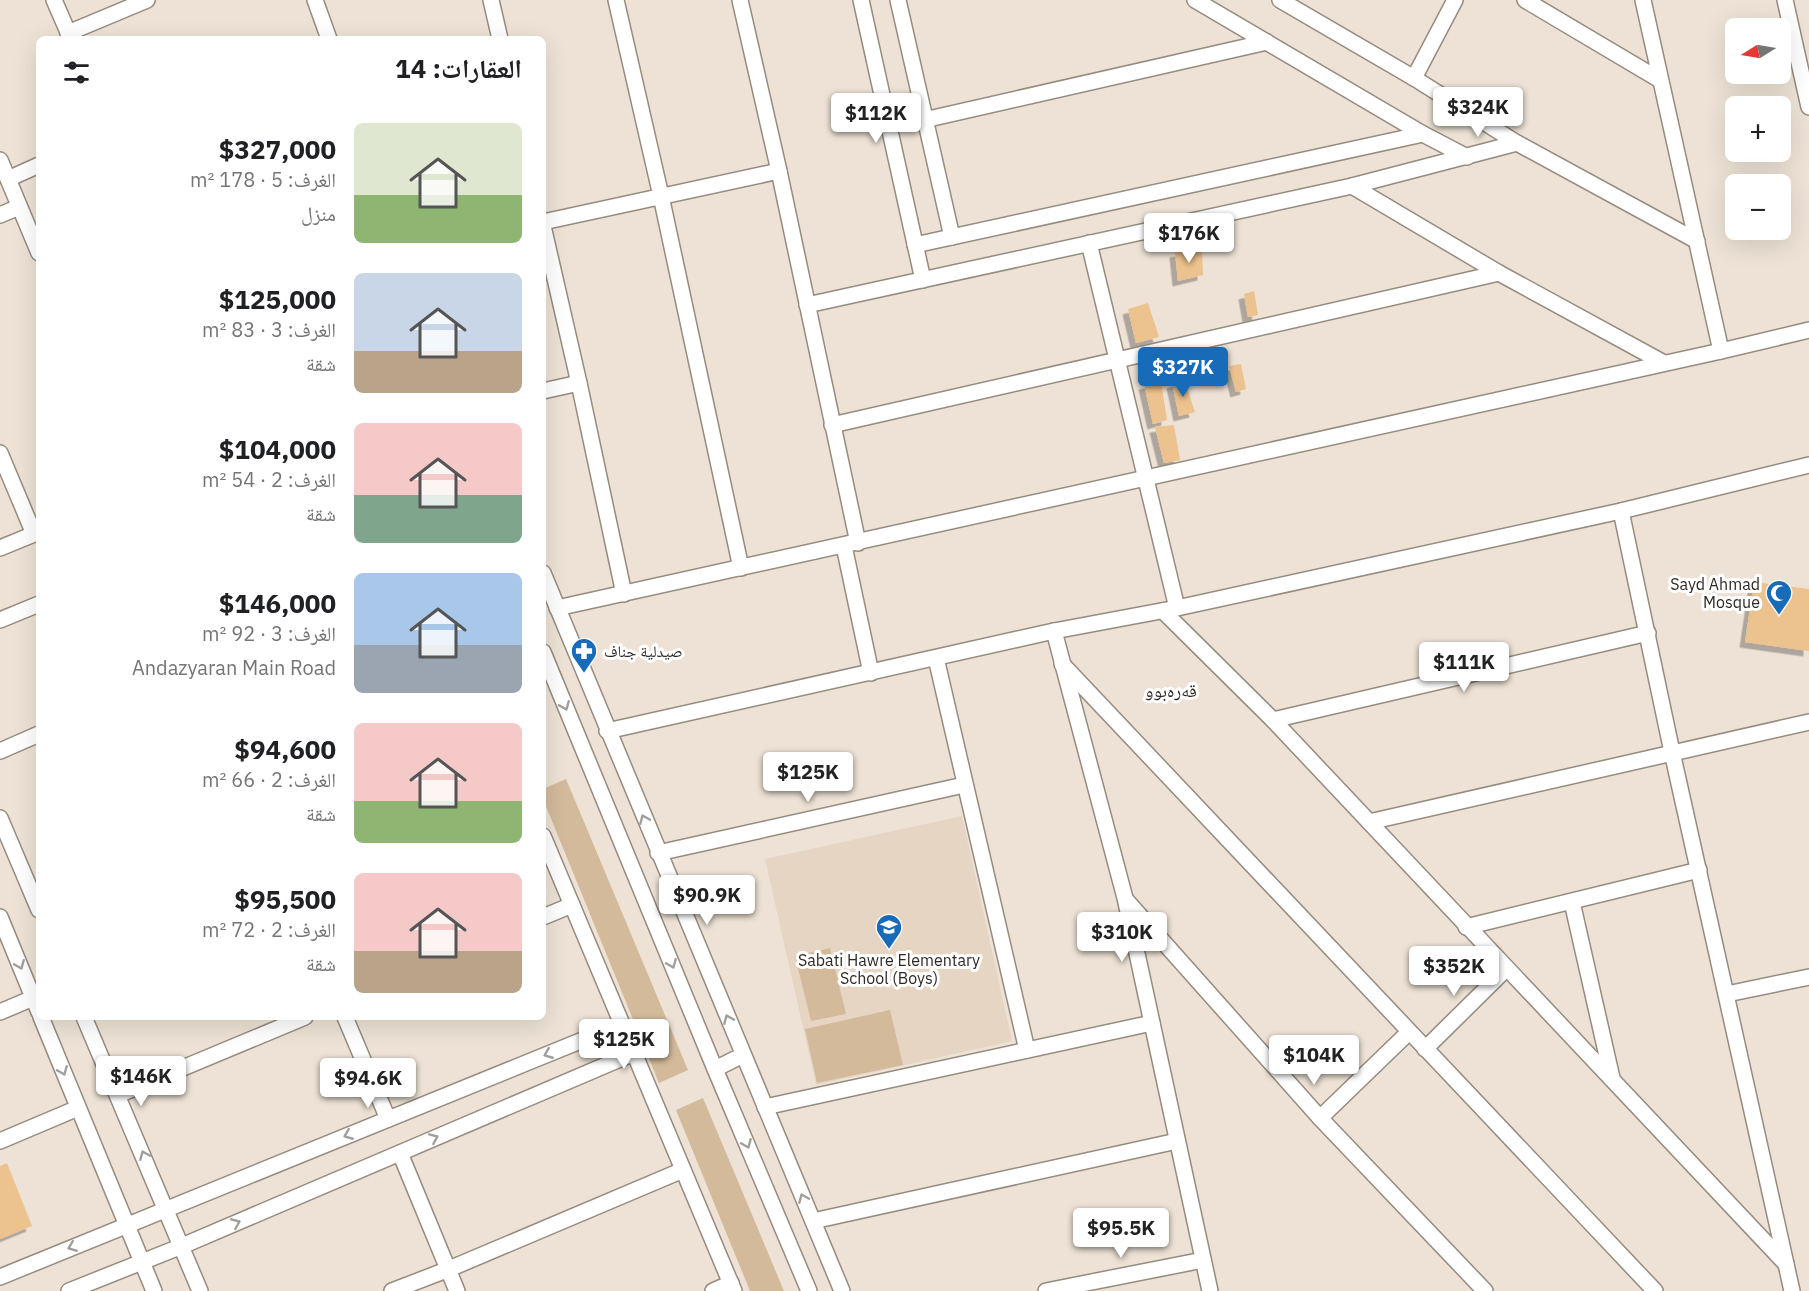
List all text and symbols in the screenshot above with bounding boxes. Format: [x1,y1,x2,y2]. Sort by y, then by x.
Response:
north arrow [1725,18,1791,84]
map controls [1725,18,1791,240]
text: العقارات: 14 [395,51,522,85]
icon: filters [60,56,93,89]
pin: $324K [1436,87,1520,138]
pin: $112K [834,93,918,144]
text: $324K [1447,93,1509,120]
button: + [1725,96,1791,162]
text: $112K [845,99,907,126]
text: $327,000 [219,132,336,166]
icon: home [402,147,474,219]
text: الغرف: 5 · 178 m² [190,166,336,193]
button: − [1725,174,1791,240]
text: منزل [301,200,336,227]
pin: $176K [1147,213,1231,264]
text: $176K [1158,219,1220,246]
text: $125,000 [219,282,336,316]
icon: home [402,297,474,369]
text: الغرف: 3 · 83 m² [202,316,336,343]
pin: $327K [1141,347,1225,398]
text: شقة [306,350,336,377]
text: $327K [1152,353,1214,380]
text: $104,000 [219,432,336,466]
icon: home [402,447,474,519]
text: الغرف: 2 · 54 m² [202,466,336,493]
text: شقة [306,500,336,527]
place label: Sayd Ahmad Mosque [1670,574,1760,612]
mosque icon: Sayd Ahmad Mosque [1764,578,1794,616]
text: $146,000 [219,586,336,620]
icon: home [402,597,474,669]
text: الغرف: 3 · 92 m² [202,620,336,647]
pharmacy icon: صيدلية جناف [569,636,599,674]
place label: صيدلية جناف [604,641,683,661]
pin: $111K [1422,642,1506,693]
text: $111K [1433,648,1495,675]
text: Andazyaran Main Road [132,654,336,681]
district label: قەرەبوو [1145,679,1197,702]
one-way arrow [558,700,570,711]
text: $94,600 [234,732,336,766]
icon: home [402,747,474,819]
pin: $125K [766,752,850,803]
text: $125K [777,758,839,785]
text: الغرف: 2 · 66 m² [202,766,336,793]
text: شقة [306,800,336,827]
one-way arrow [639,815,651,826]
pin: $90.9K [658,875,756,926]
text: $90.9K [673,881,741,908]
text: $95,500 [234,882,336,916]
icon: home [402,897,474,969]
school or university icon: Sabati Hawre Elementary School (Boys) [874,912,904,950]
pin: $310K [1080,912,1164,963]
text: الغرف: 2 · 72 m² [202,916,336,943]
text: $310K [1091,918,1153,945]
pin: $352K [1412,946,1496,997]
text: شقة [306,950,336,977]
place label: Sabati Hawre Elementary School (Boys) [798,950,980,988]
text: $352K [1423,952,1485,979]
one-way arrow [13,958,25,969]
one-way arrow [665,958,677,969]
one-way arrow [723,1014,735,1025]
pin: $125K [582,1019,666,1070]
text: $125K [593,1025,655,1052]
pin: $104K [1272,1035,1356,1086]
text: $104K [1283,1041,1345,1068]
one-way arrow [544,1047,555,1059]
pin: $146K [99,1056,183,1107]
pin: $94.6K [319,1058,417,1109]
text: $146K [110,1062,172,1089]
text: $94.6K [334,1064,402,1091]
one-way arrow [56,1065,68,1076]
one-way arrow [344,1128,355,1140]
one-way arrow [428,1133,439,1145]
one-way arrow [740,1138,752,1149]
one-way arrow [139,1151,151,1162]
one-way arrow [798,1194,810,1205]
pin: $95.5K [1072,1208,1170,1259]
text: $95.5K [1087,1214,1155,1241]
one-way arrow [229,1218,240,1230]
one-way arrow [67,1240,78,1252]

